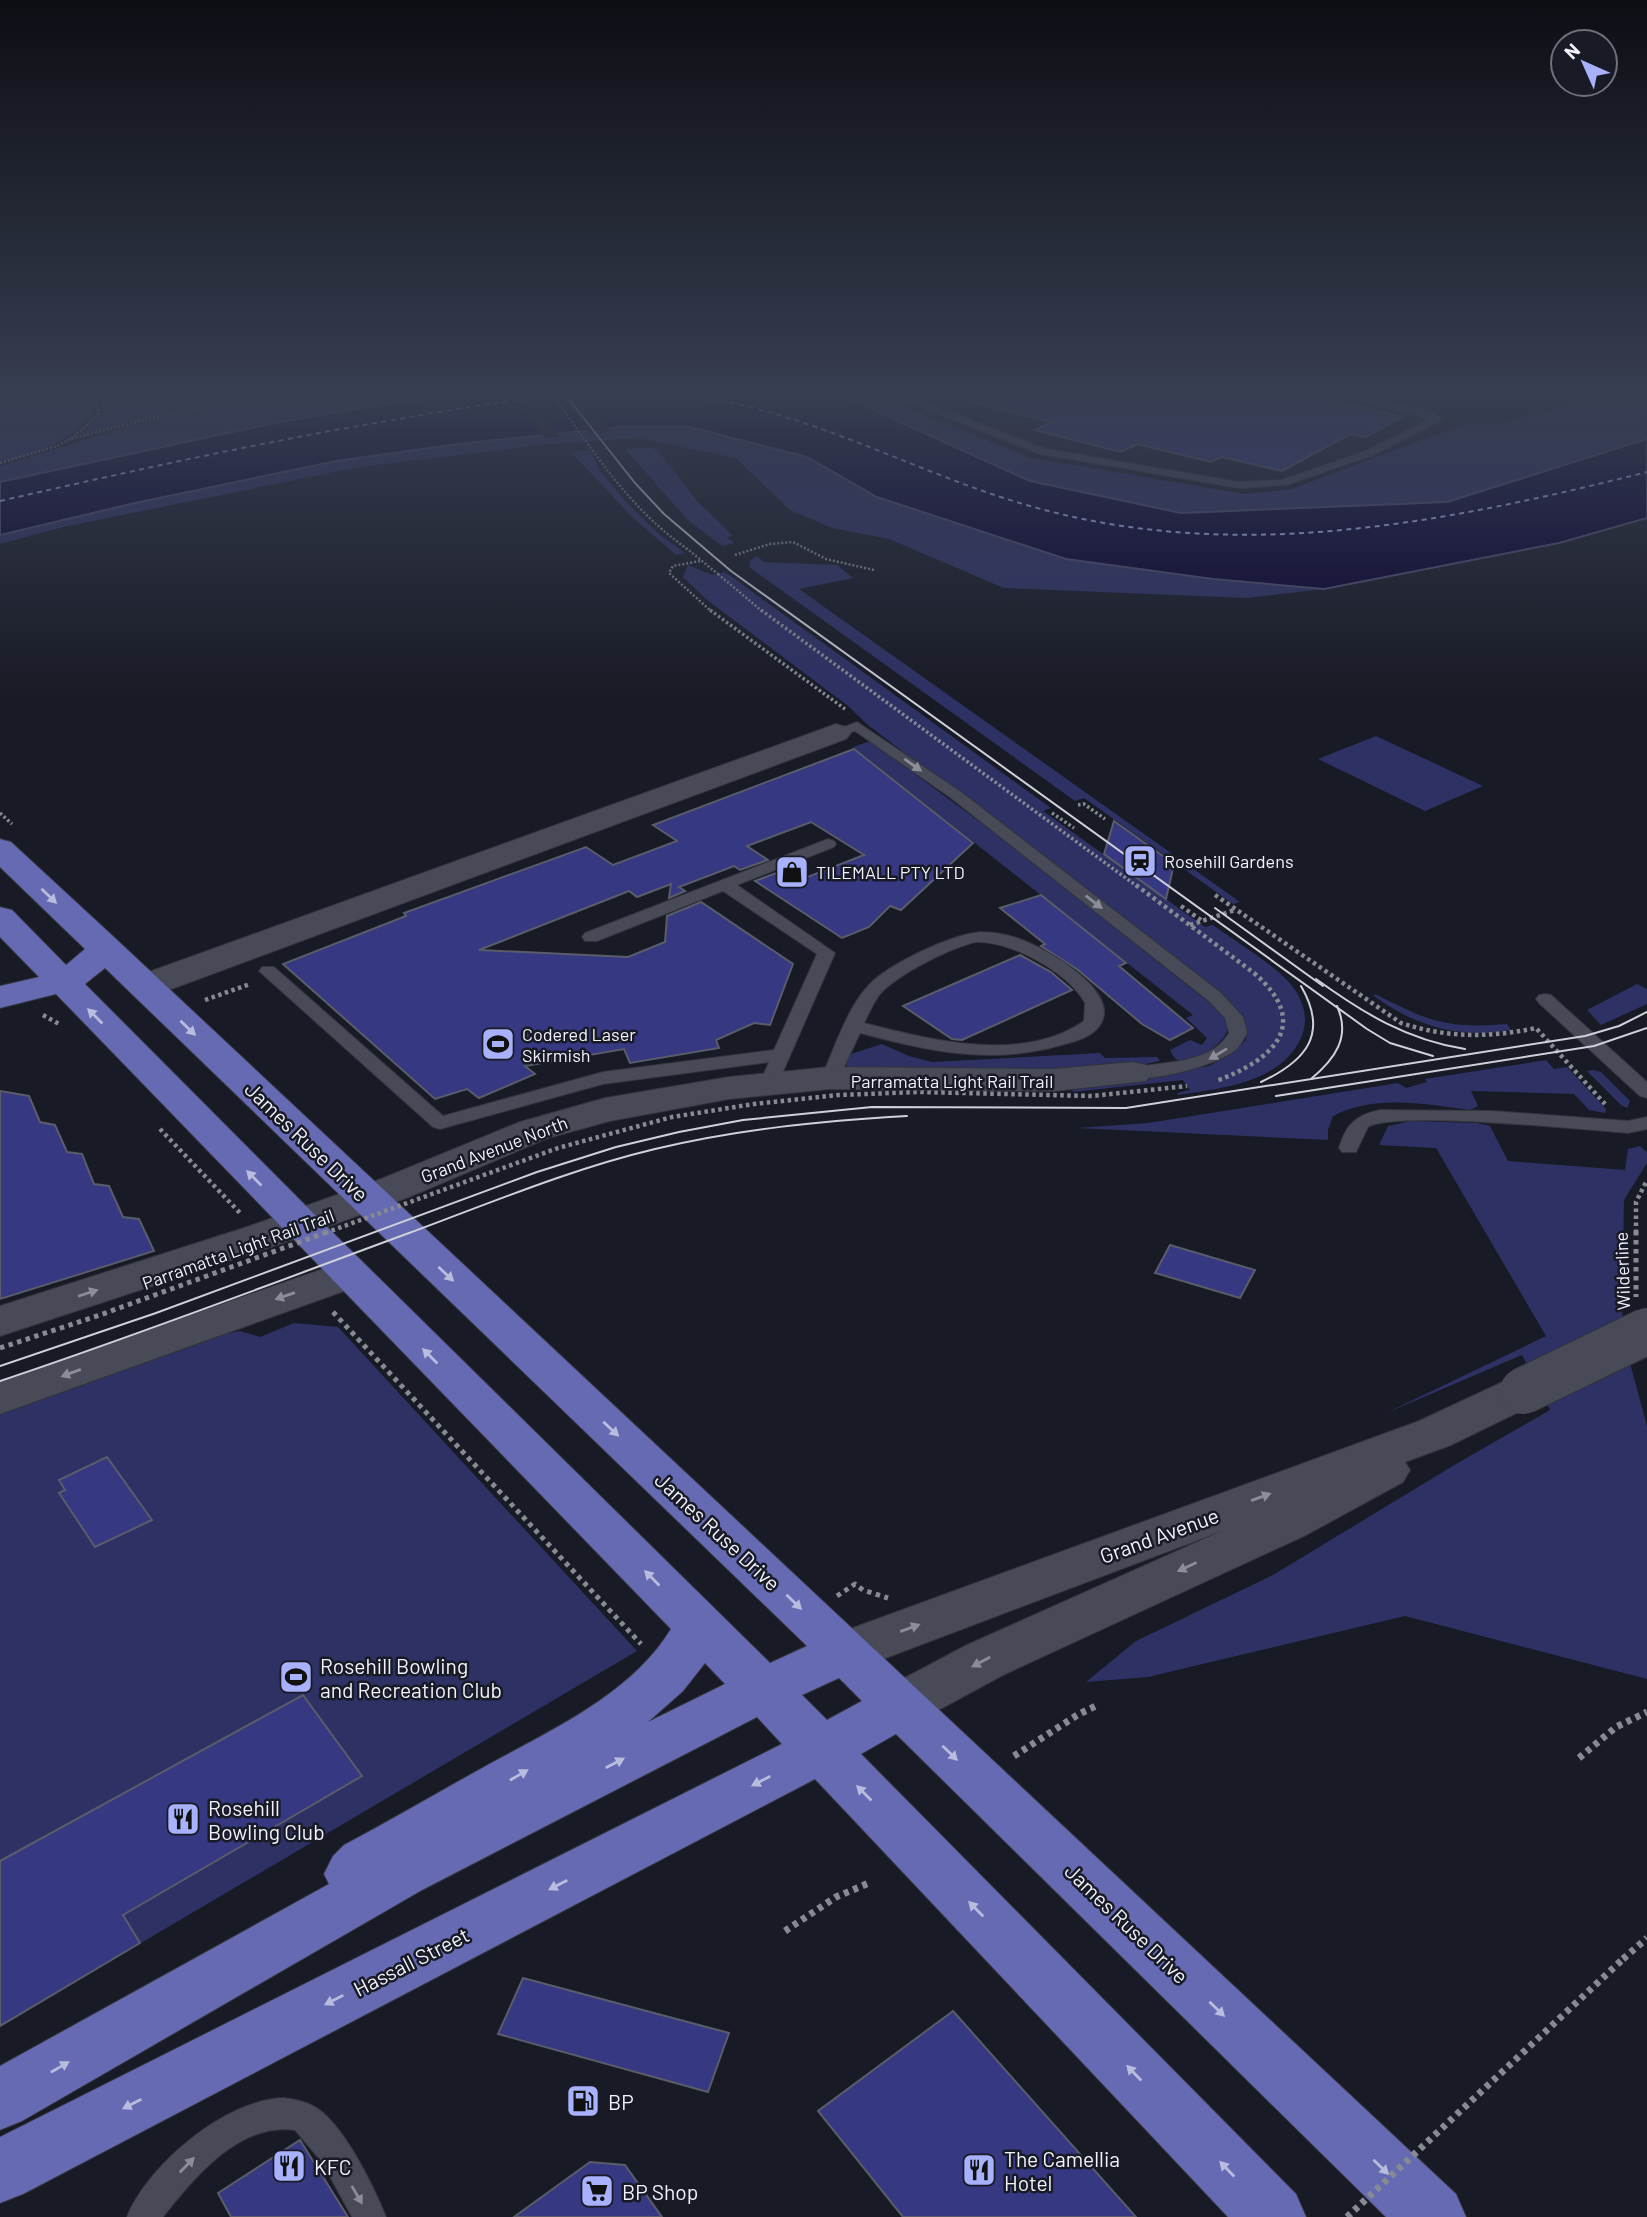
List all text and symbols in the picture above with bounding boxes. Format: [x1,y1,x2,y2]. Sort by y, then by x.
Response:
north arrow [1549,28,1619,98]
text: N [1559,38,1584,63]
one-way arrow [904,758,922,772]
station icon: Rosehill Gardens [1121,842,1159,880]
place label: Rosehill Gardens [1164,850,1294,872]
shop icon: TILEMALL PTY LTD [773,853,811,891]
place label: TILEMALL PTY LTD [816,861,965,883]
one-way arrow [41,887,58,904]
one-way arrow [1085,895,1103,910]
one-way arrow [86,1007,103,1024]
one-way arrow [179,1020,197,1036]
place label: Codered Laser Skirmish [522,1023,636,1066]
sports icon: Codered Laser Skirmish [479,1025,517,1063]
one-way arrow [1209,1047,1228,1060]
street label: Parramatta Light Rail Trail [851,1070,1053,1092]
street label: James Ruse Drive [240,1076,374,1206]
street label: Grand Avenue North [417,1111,571,1187]
one-way arrow [247,1170,263,1187]
street label: Parramatta Light Rail Trail [139,1204,337,1294]
street label: Wilderline [1610,1231,1634,1311]
one-way arrow [437,1266,455,1282]
one-way arrow [78,1287,99,1298]
one-way arrow [274,1291,295,1302]
one-way arrow [422,1347,439,1364]
one-way arrow [60,1367,81,1378]
one-way arrow [602,1421,620,1437]
street label: James Ruse Drive [650,1467,786,1595]
one-way arrow [1251,1491,1272,1502]
street label: Grand Avenue [1096,1502,1222,1568]
one-way arrow [1177,1561,1198,1572]
one-way arrow [644,1570,660,1587]
one-way arrow [785,1593,802,1609]
one-way arrow [900,1622,921,1633]
place label: Rosehill Bowling and Recreation Club [320,1653,502,1702]
one-way arrow [971,1657,991,1668]
sports icon: Rosehill Bowling and Recreation Club [277,1658,315,1696]
one-way arrow [941,1744,958,1760]
one-way arrow [606,1758,626,1770]
one-way arrow [509,1769,528,1781]
one-way arrow [751,1775,770,1787]
one-way arrow [856,1785,873,1802]
place label: Rosehill Bowling Club [208,1795,325,1844]
restaurant icon: Rosehill Bowling Club [164,1800,202,1838]
street label: James Ruse Drive [1060,1858,1194,1988]
one-way arrow [548,1879,568,1891]
one-way arrow [969,1901,985,1918]
street label: Hassall Street [349,1921,473,2001]
one-way arrow [324,1995,344,2006]
one-way arrow [1208,2001,1225,2018]
one-way arrow [50,2061,69,2073]
one-way arrow [1126,2065,1142,2082]
fuel station icon: BP [564,2082,602,2120]
place label: BP [608,2089,634,2114]
one-way arrow [121,2097,141,2109]
place label: The Camellia Hotel [1004,2146,1120,2195]
restaurant icon: KFC [270,2147,308,2185]
restaurant icon: The Camellia Hotel [960,2151,998,2189]
place label: KFC [314,2154,351,2179]
one-way arrow [179,2157,195,2174]
one-way arrow [1372,2158,1389,2175]
one-way arrow [1218,2161,1235,2178]
supermarket icon: BP Shop [578,2172,616,2210]
place label: BP Shop [622,2179,698,2204]
one-way arrow [351,2186,363,2205]

